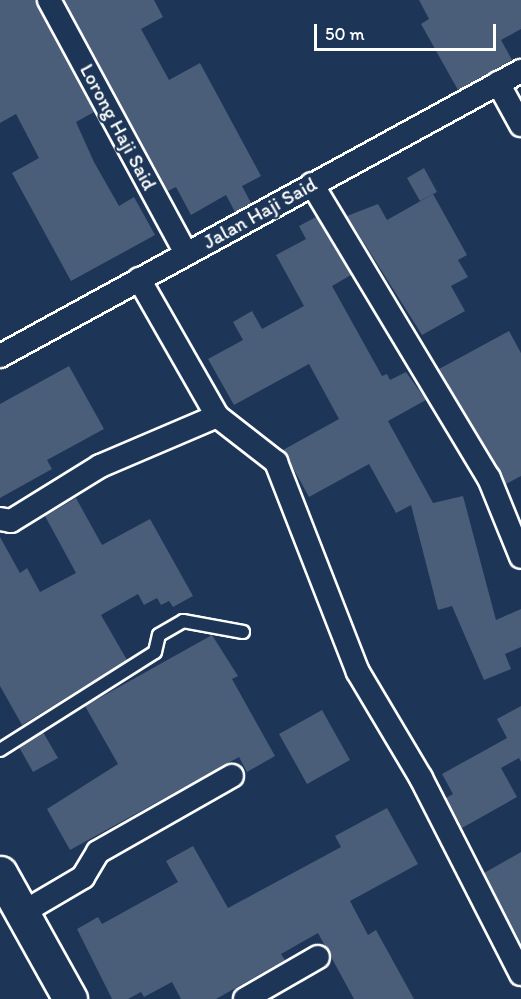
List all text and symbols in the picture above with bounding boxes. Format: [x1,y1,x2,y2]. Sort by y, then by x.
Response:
scale bar [317,12,498,50]
text: 50 m [325,23,365,45]
street label: Lorong Haji Said [74,59,162,195]
street label: Jalan Haji Said [199,172,321,254]

